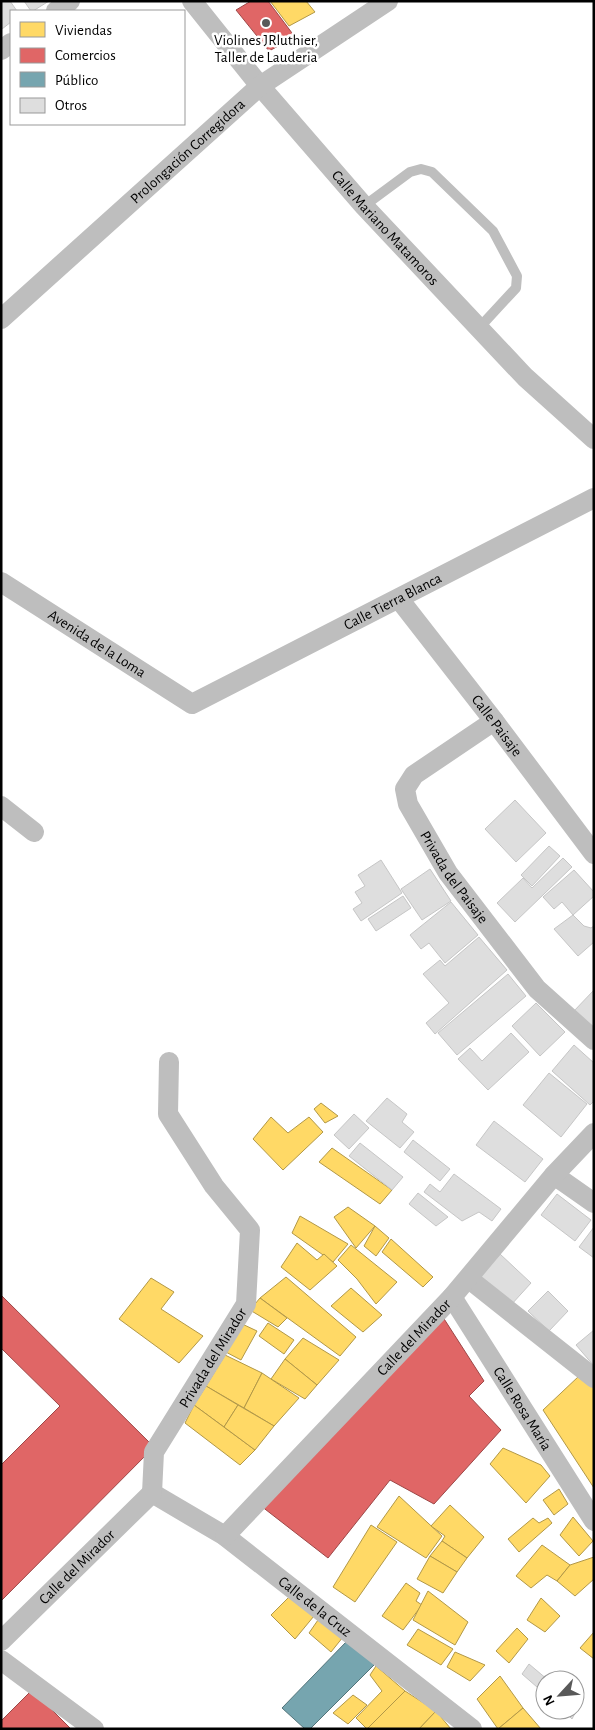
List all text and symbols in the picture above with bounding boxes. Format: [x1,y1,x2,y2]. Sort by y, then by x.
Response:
legend [10,10,185,125]
marker: Violines JRluthier, Taller de Lauderia [260,17,272,29]
text: Viviendas [55,23,112,38]
place label: Violines JRluthier, Taller de Lauderia [214,33,318,65]
text: Comercios [55,48,116,63]
text: Público [55,73,98,88]
street label: Prolongación Corregidora [128,96,248,207]
text: Otros [55,98,87,113]
street label: Calle Mariano Matamoros [329,168,441,288]
street label: Calle Tierra Blanca [342,570,444,633]
street label: Avenida de la Loma [45,607,148,680]
street label: Calle Paisaje [469,692,525,759]
street label: Privada del Paisaje [417,828,491,926]
street label: Calle del Mirador [374,1296,454,1379]
street label: Privada del Mirador [176,1305,250,1410]
street label: Calle Rosa María [490,1364,554,1453]
street label: Calle del Mirador [36,1527,118,1607]
street label: Calle de la Cruz [275,1574,354,1640]
north arrow [535,1670,585,1720]
text: N [541,1693,558,1708]

